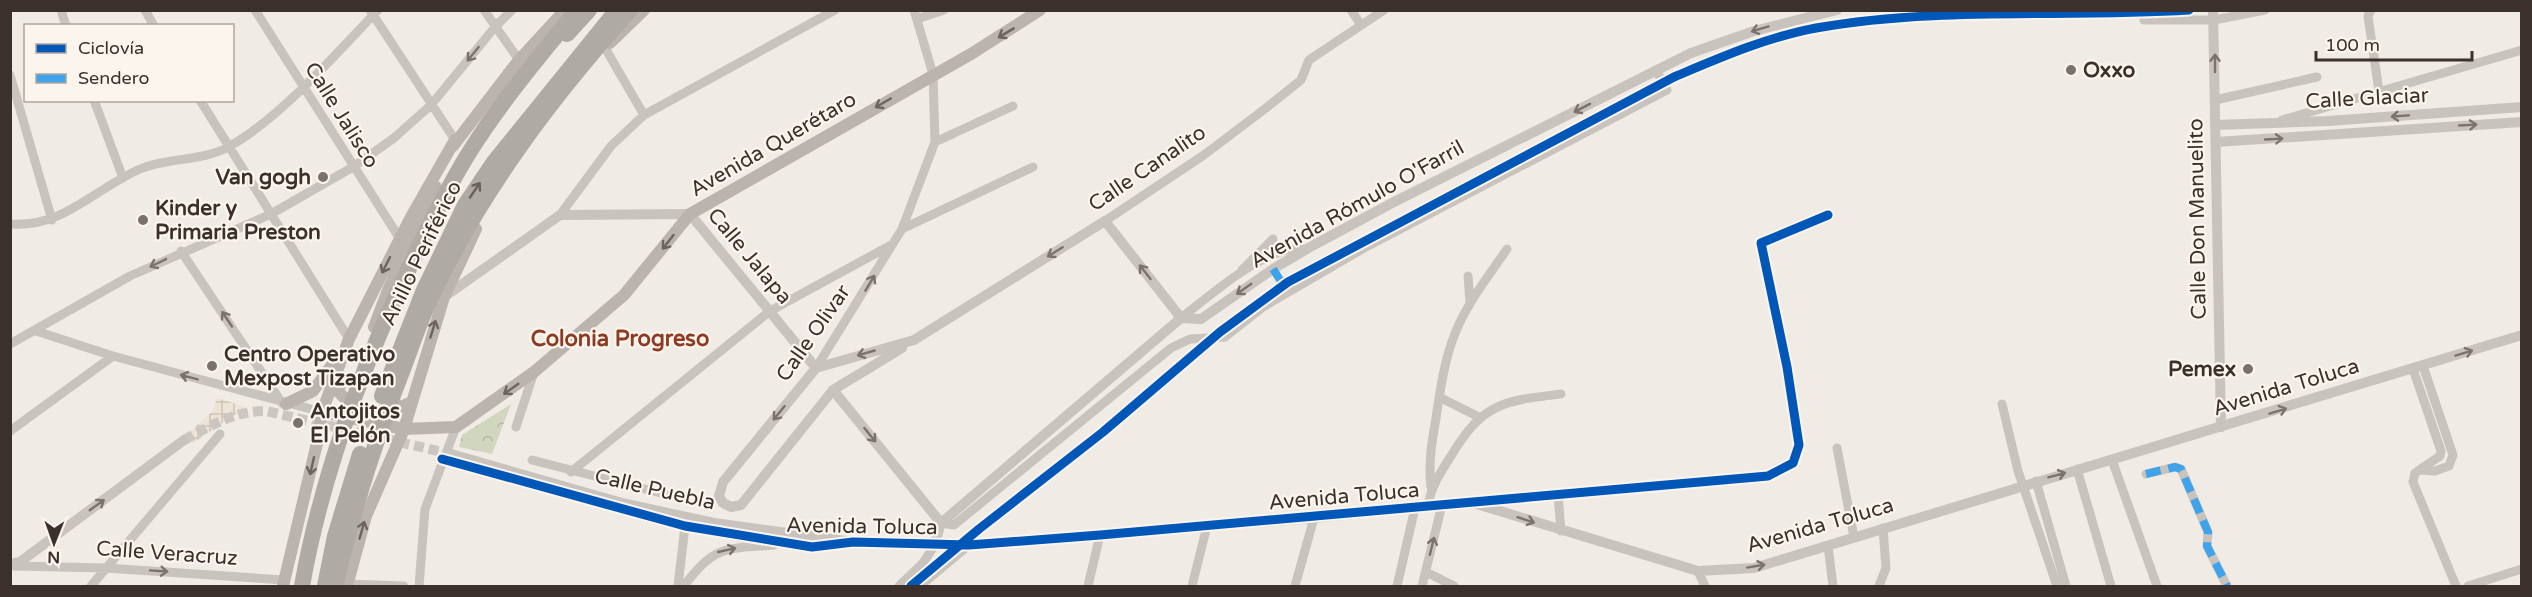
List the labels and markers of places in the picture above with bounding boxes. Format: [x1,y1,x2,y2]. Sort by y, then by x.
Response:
place label: Oxxo [2083,58,2136,83]
marker: Oxxo [2064,63,2078,77]
place label: Van gogh [215,165,311,190]
marker: Van gogh [316,170,330,184]
place label: Kinder y Primaria Preston [155,196,321,245]
marker: Kinder y Primaria Preston [136,213,150,227]
place label: Centro Operativo Mexpost Tizapan [224,342,395,391]
place label: Pemex [2168,357,2236,382]
marker: Centro Operativo Mexpost Tizapan [205,359,219,373]
marker: Pemex [2241,362,2255,376]
place label: Antojitos El Pelón [310,399,400,448]
marker: Antojitos El Pelón [291,416,305,430]

